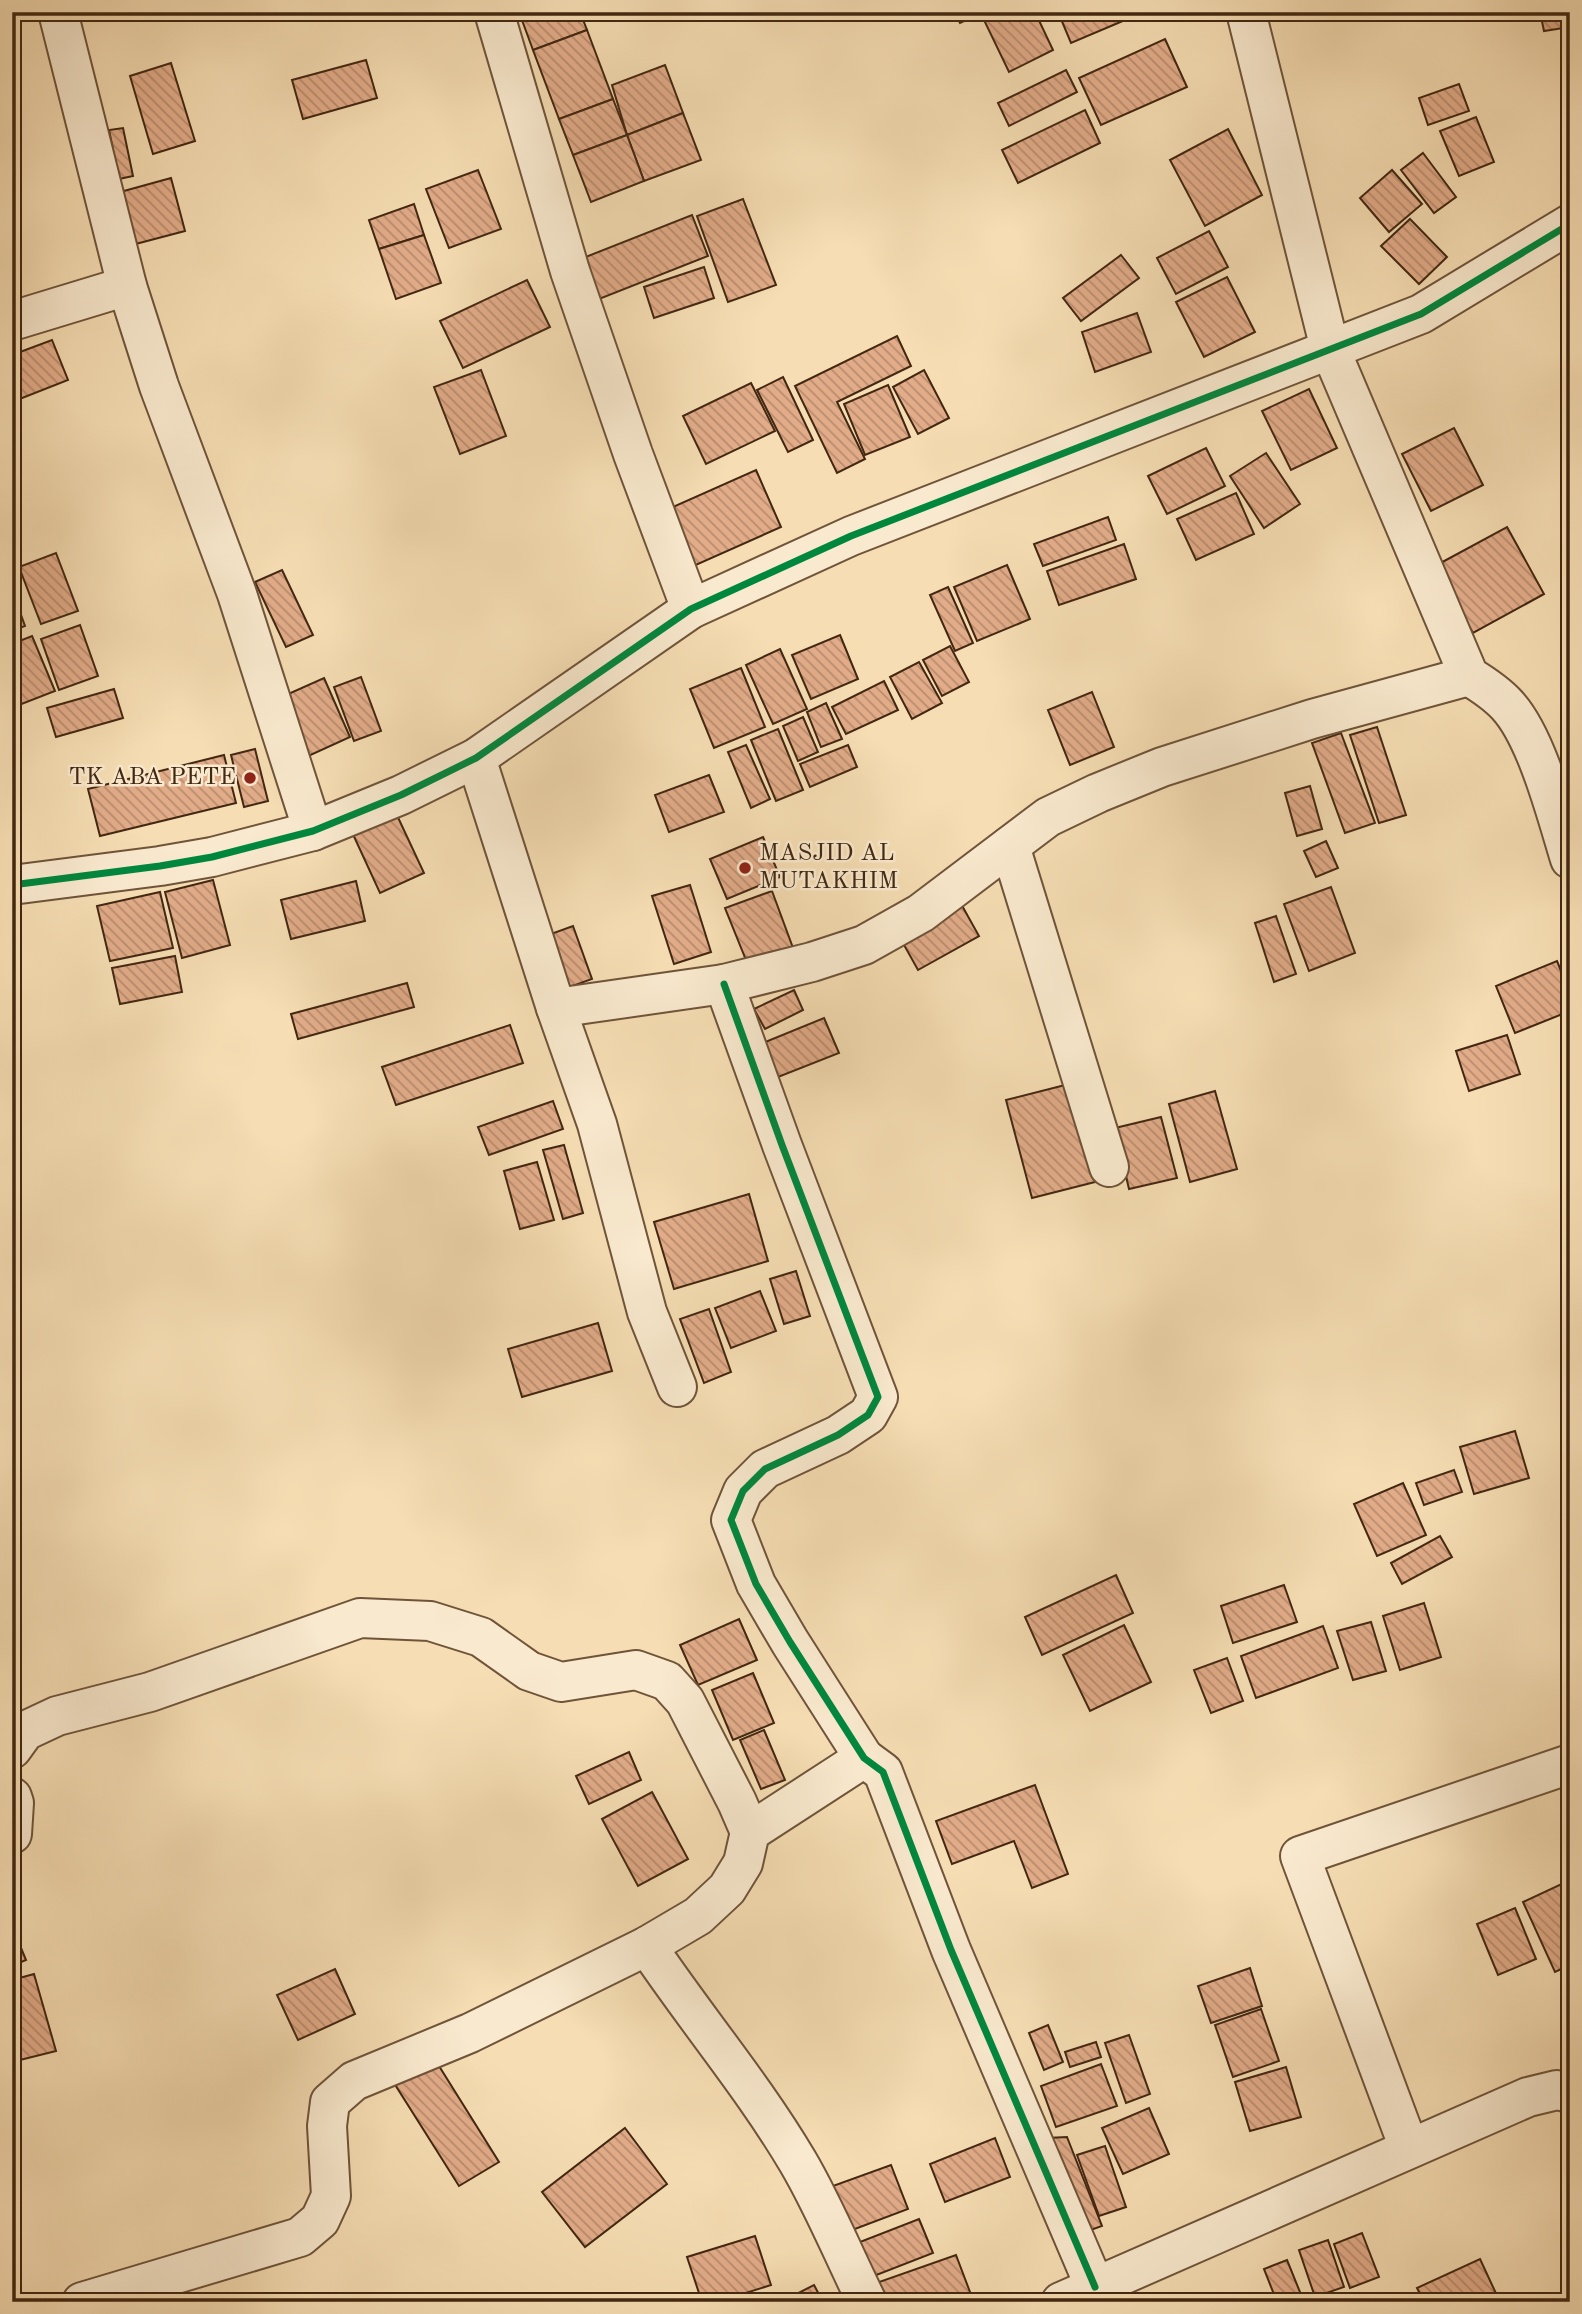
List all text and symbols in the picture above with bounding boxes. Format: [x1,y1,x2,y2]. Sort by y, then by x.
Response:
place label: TK ABA PETE [68,766,236,790]
marker: TK ABA PETE [242,770,258,786]
place label: MASJID AL MUTAKHIM [759,842,898,894]
marker: MASJID AL MUTAKHIM [737,860,753,876]

